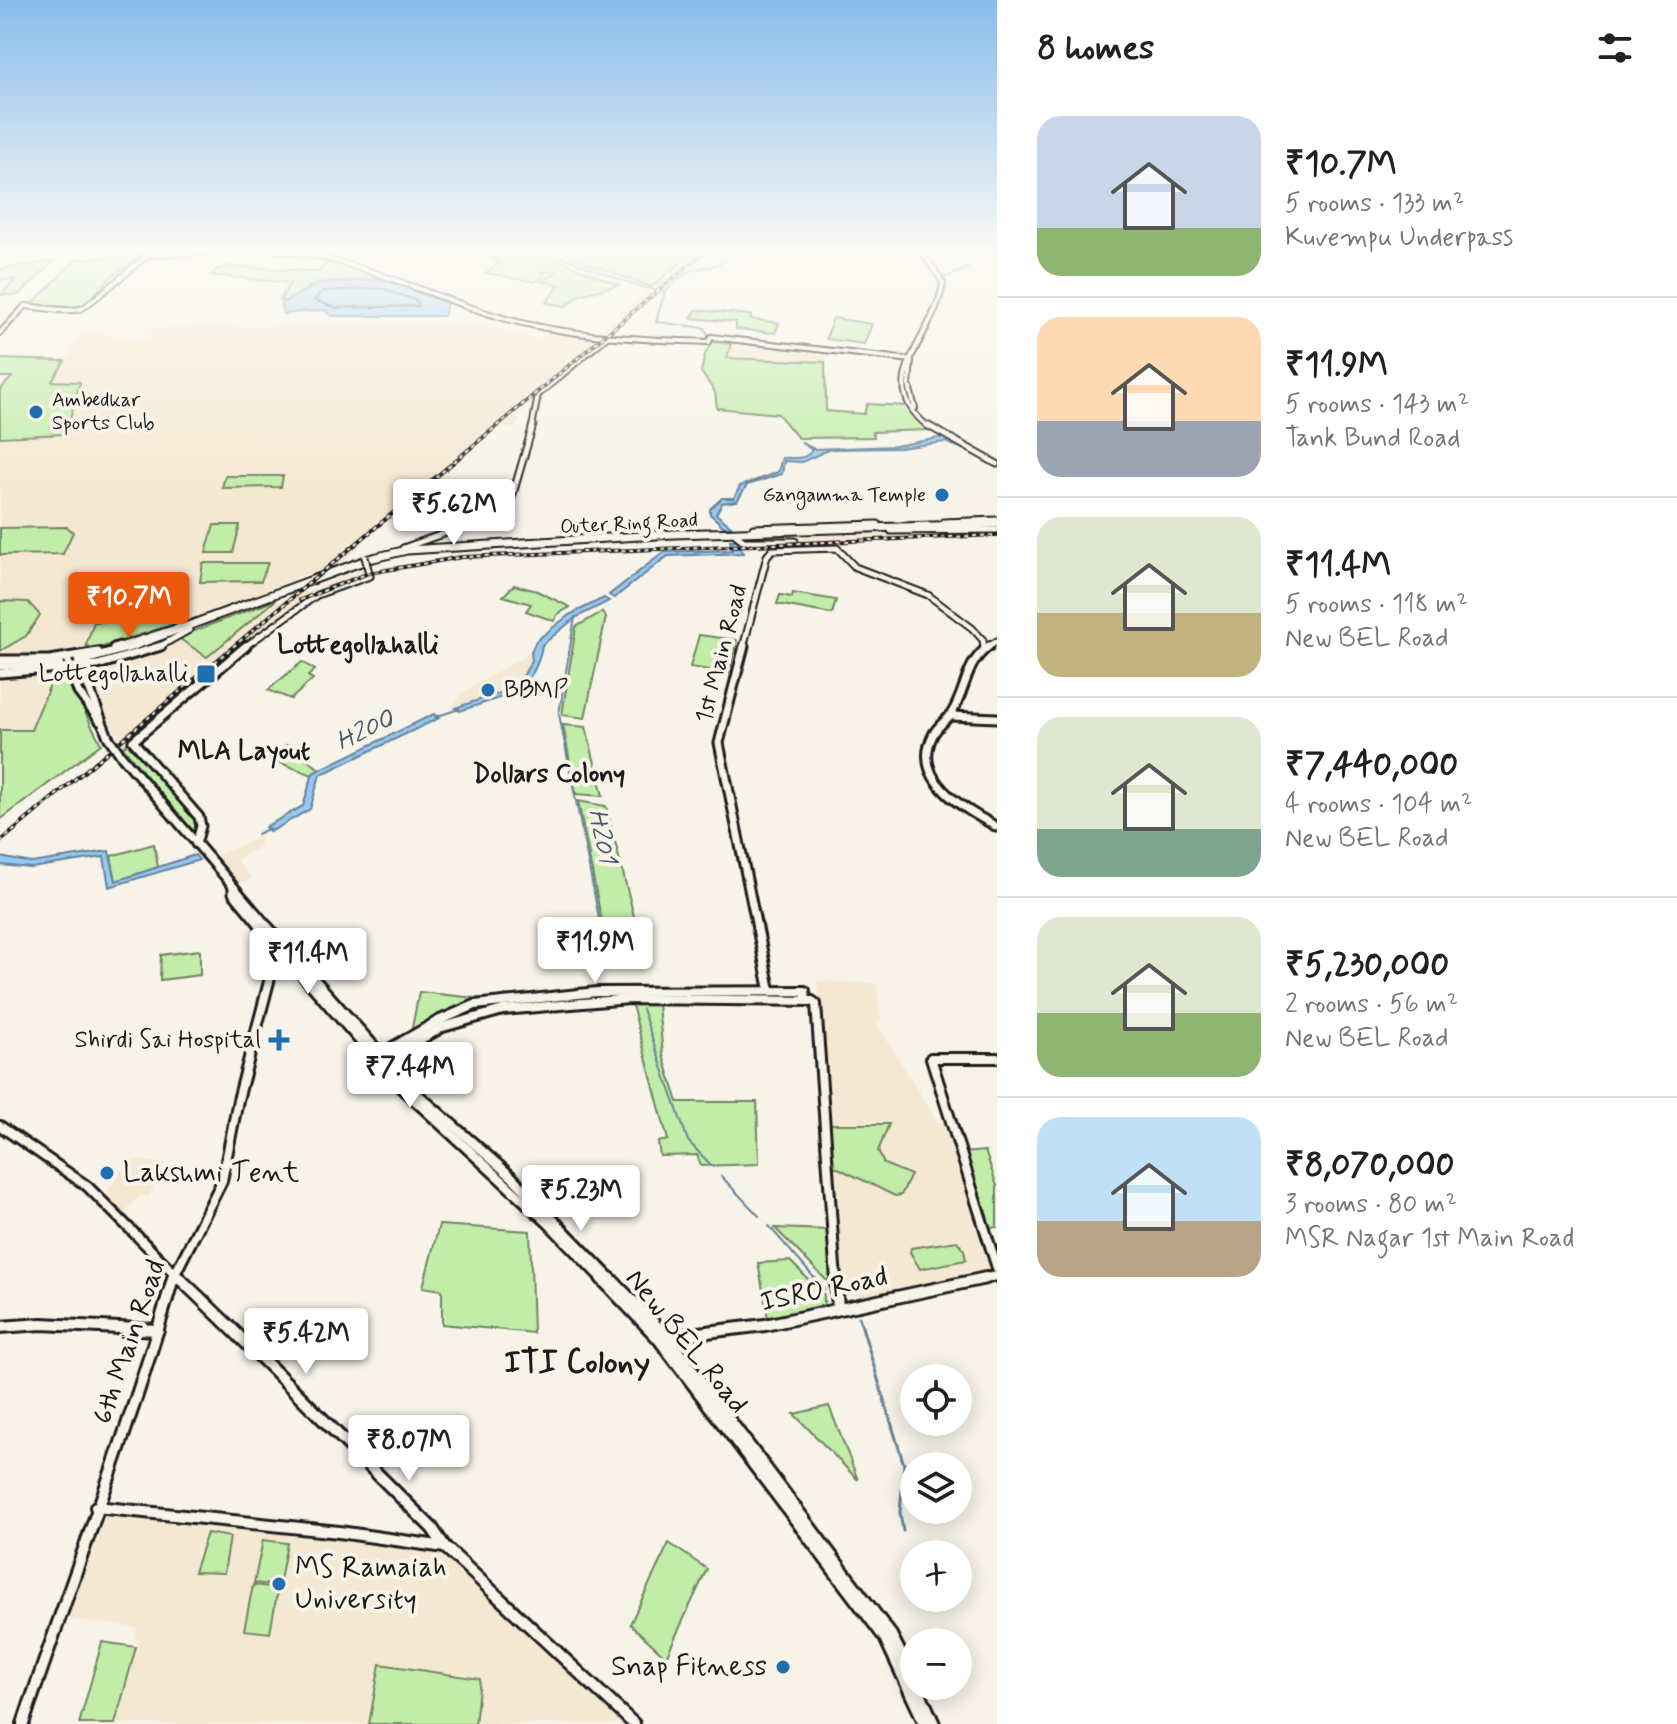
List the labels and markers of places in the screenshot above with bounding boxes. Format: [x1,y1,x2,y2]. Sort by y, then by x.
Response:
place label: Ambedkar Sports Club [52,387,155,437]
marker: Ambedkar Sports Club [27,403,45,421]
pin: ₹5.62M [389,479,519,547]
place label: Gangamma Temple [763,482,926,510]
marker: Gangamma Temple [933,486,951,504]
pin: ₹10.7M [64,572,194,640]
place label: Lottegollahalli [39,659,188,690]
marker: Lottegollahalli [195,663,217,685]
place label: BBMP [504,675,568,706]
marker: BBMP [479,681,497,699]
pin: ₹11.9M [530,917,660,985]
pin: ₹11.4M [243,928,373,996]
place label: Shirdi Sai Hospital [74,1025,261,1056]
marker: Shirdi Sai Hospital [268,1029,290,1051]
pin: ₹7.44M [345,1042,475,1110]
place label: Lakshmi Tent [123,1155,300,1192]
marker: Lakshmi Tent [98,1164,116,1182]
pin: ₹5.23M [516,1165,646,1233]
pin: ₹5.42M [241,1308,371,1376]
pin: ₹8.07M [344,1415,474,1483]
place label: MS Ramaiah University [295,1550,447,1619]
marker: MS Ramaiah University [270,1575,288,1593]
place label: Snap Fitness [611,1649,767,1686]
marker: Snap Fitness [774,1658,792,1676]

